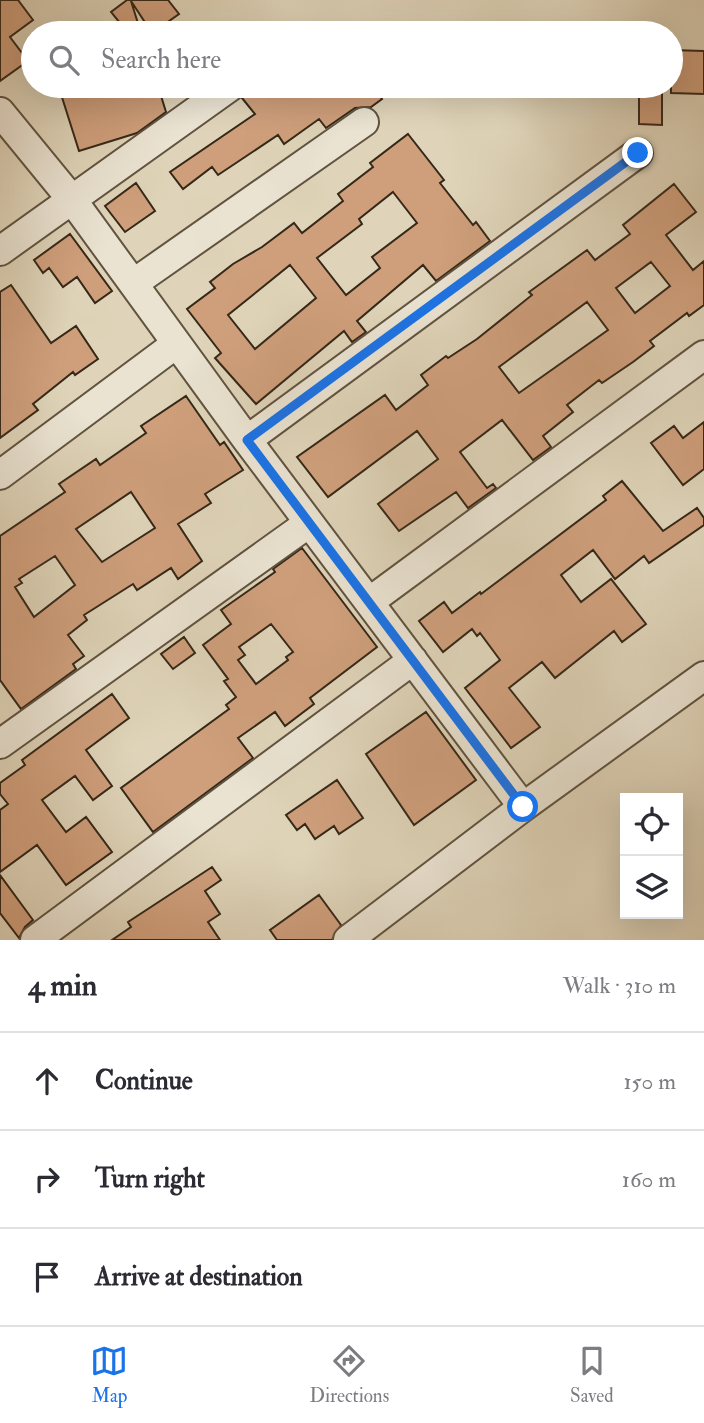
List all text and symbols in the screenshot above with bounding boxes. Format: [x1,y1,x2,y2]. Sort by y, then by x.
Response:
search box [21,21,683,98]
icon: search [45,41,83,79]
text: Search here [101,44,221,76]
route end [622,137,653,168]
route start [507,791,538,822]
map controls [620,793,683,919]
button: locate [620,793,683,856]
button: layers [620,856,683,919]
text: 4 min [28,967,97,1004]
text: Walk · 310 m [563,971,676,1000]
icon: ahead [28,1062,66,1100]
text: Continue [95,1065,193,1097]
text: 150 m [623,1067,676,1096]
icon: right [28,1160,66,1198]
text: Turn right [95,1163,205,1195]
text: 160 m [622,1165,676,1194]
icon: arrive [28,1258,66,1296]
text: Arrive at destination [95,1261,303,1293]
tab: Map [90,1342,128,1408]
tab: Directions [309,1342,389,1408]
tab: Saved [570,1342,614,1408]

